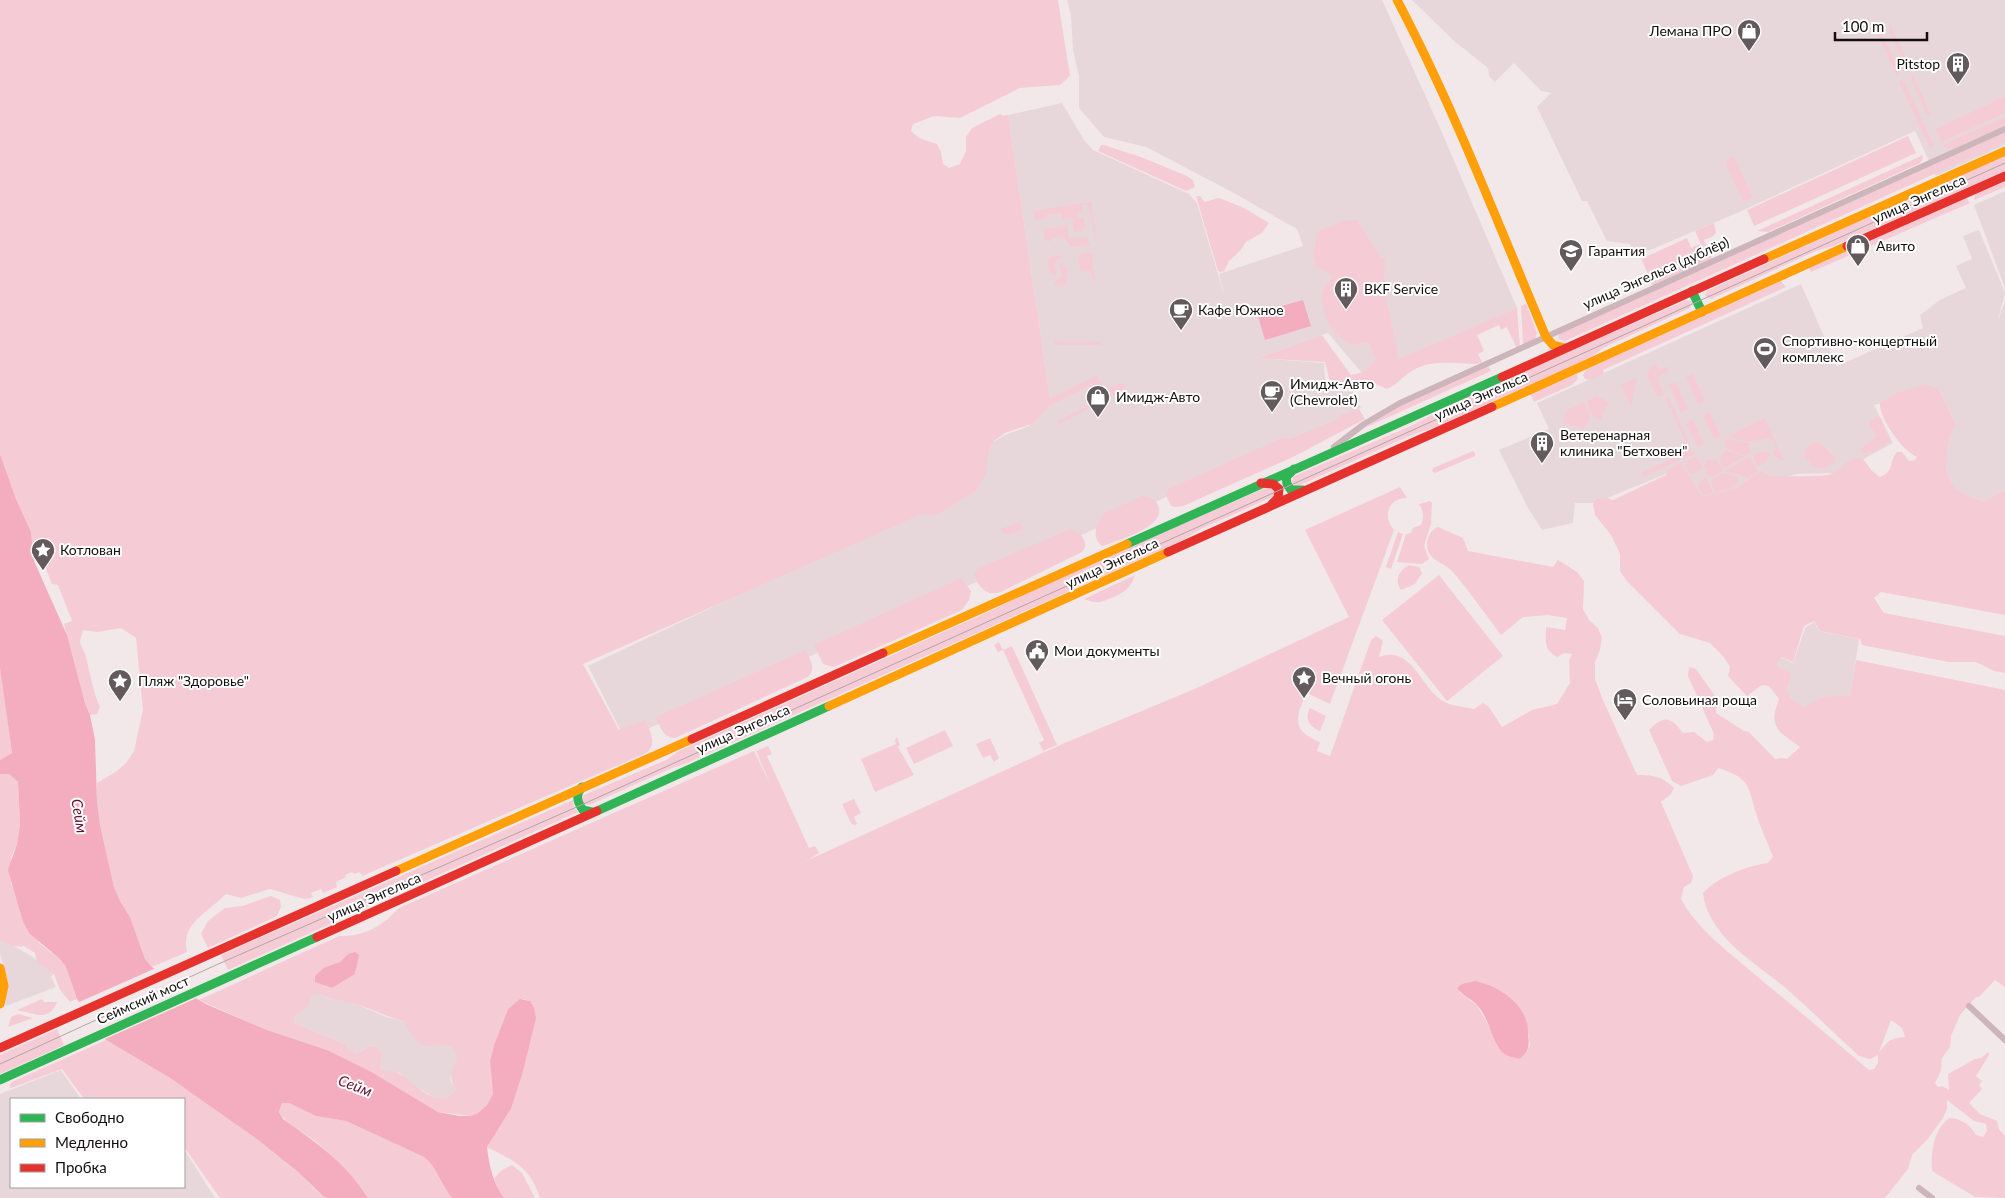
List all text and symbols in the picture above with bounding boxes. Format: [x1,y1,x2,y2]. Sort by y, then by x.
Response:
scale bar [1835,10,1928,42]
text: 100 m [1842,17,1884,35]
shop icon: Лемана ПРО [1736,18,1762,52]
place label: Лемана ПРО [1648,22,1732,39]
building icon: Pitstop [1945,51,1971,85]
place label: Pitstop [1896,55,1940,72]
street label: улица Энгельса [1869,170,1968,227]
street label: улица Энгельса (дублёр) [1580,233,1732,312]
shop icon: Авито [1845,233,1871,267]
place label: Авито [1876,237,1915,254]
school or university icon: Гарантия [1558,238,1584,272]
place label: Гарантия [1588,242,1645,259]
building icon: BKF Service [1333,276,1359,310]
place label: BKF Service [1364,280,1438,297]
cafe icon: Кафе Южное [1168,297,1194,331]
place label: Кафе Южное [1198,301,1284,318]
place label: Спортивно-концертный комплекс [1782,332,1937,365]
sports icon: Спортивно-концертный комплекс [1752,336,1778,370]
street label: улица Энгельса [1431,367,1530,424]
place label: Имидж-Авто (Chevrolet) [1290,375,1374,408]
cafe icon: Имидж-Авто (Chevrolet) [1259,379,1285,413]
shop icon: Имидж-Авто [1085,384,1111,418]
place label: Имидж-Авто [1116,388,1200,405]
place label: Ветеренарная клиника "Бетховен" [1560,426,1687,459]
building icon: Ветеренарная клиника "Бетховен" [1529,430,1555,464]
street label: улица Энгельса [1063,534,1161,591]
place icon: Котлован [30,537,56,571]
place label: Котлован [60,541,121,558]
public building icon: Мои документы [1024,638,1050,672]
place label: Мои документы [1054,642,1160,659]
place icon: Вечный огонь [1291,665,1317,699]
place icon: Пляж "Здоровье" [107,668,133,702]
place label: Вечный огонь [1322,669,1411,686]
place label: Пляж "Здоровье" [138,672,249,689]
hotel icon: Соловьиная роща [1612,687,1638,721]
place label: Соловьиная роща [1642,691,1757,708]
street label: улица Энгельса [693,700,792,757]
water label: Сейм [68,797,92,834]
street label: улица Энгельса [324,868,423,925]
street label: Сеймский мост [94,971,192,1028]
water label: Сейм [336,1070,375,1100]
legend [10,1098,185,1188]
text: Свободно [55,1108,124,1126]
text: Медленно [55,1133,128,1151]
text: Пробка [55,1158,107,1176]

